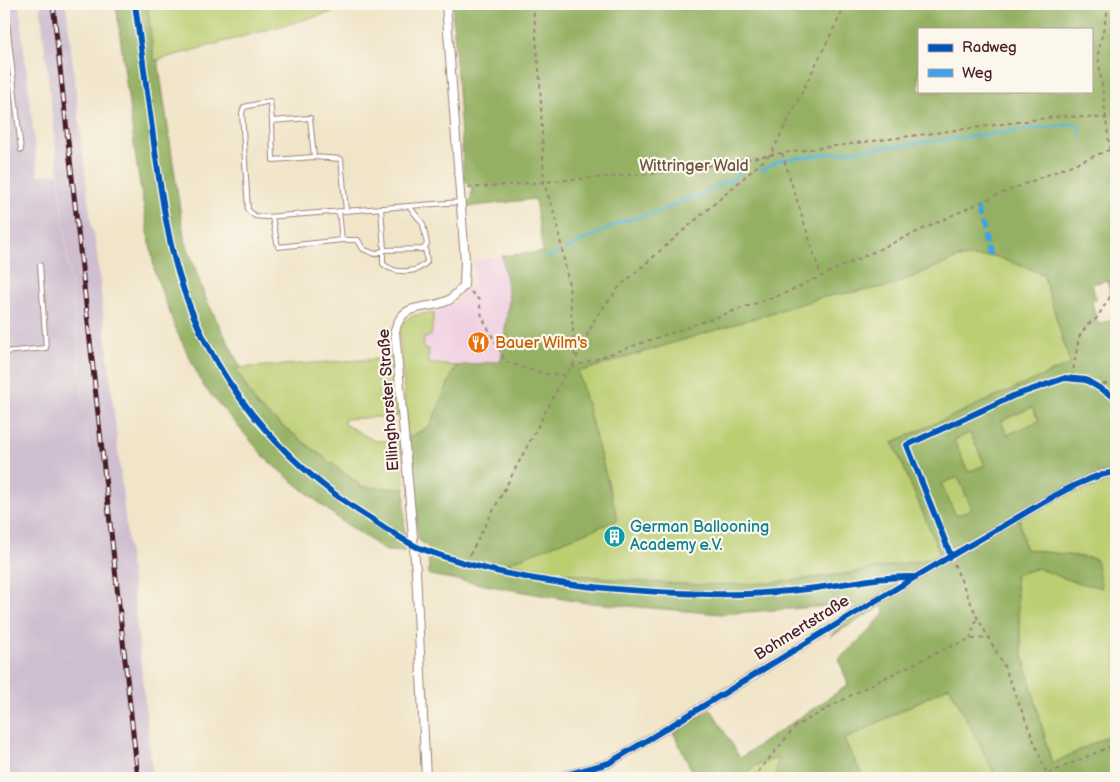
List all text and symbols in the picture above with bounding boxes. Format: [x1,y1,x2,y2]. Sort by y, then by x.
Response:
legend [918,28,1092,92]
text: Radweg [962,38,1017,57]
text: Weg [962,64,992,83]
park label: Wittringer Wald [639,157,749,176]
street label: Ellinghorster Straße [375,328,403,472]
restaurant icon: Bauer Wilm's [467,331,491,355]
place label: Bauer Wilm's [495,334,587,353]
place label: German Ballooning Academy e.V. [630,518,769,555]
building icon: German Ballooning Academy e.V. [602,524,626,548]
street label: Bohmertstraße [751,591,853,665]

